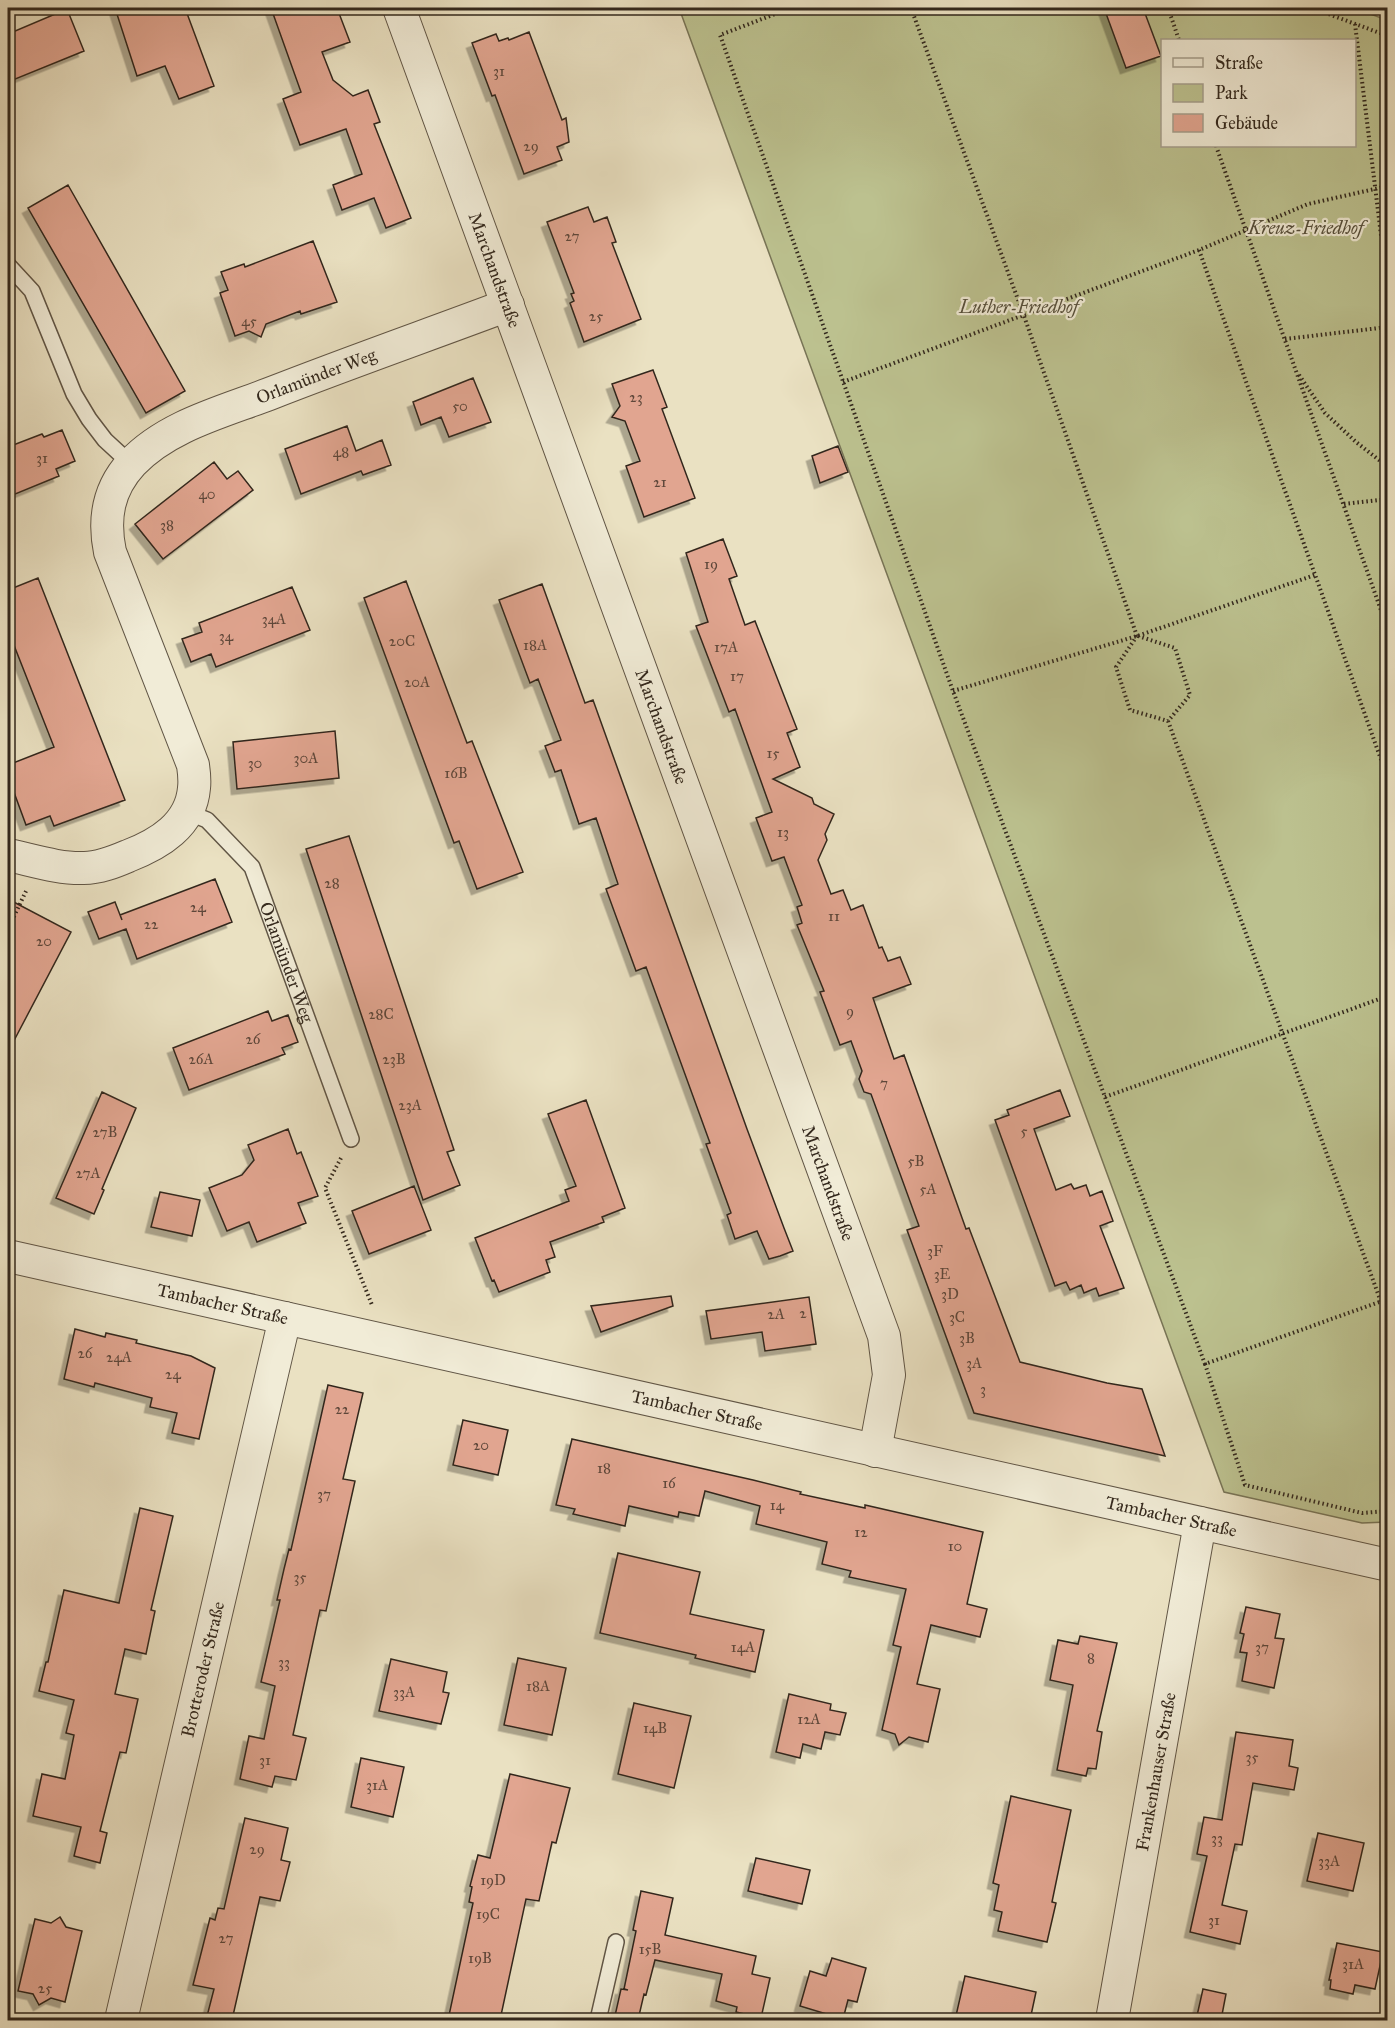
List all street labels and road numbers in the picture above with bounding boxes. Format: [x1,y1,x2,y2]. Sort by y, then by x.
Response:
street label: Marchandstraße [464,209,526,331]
street label: Orlamünder Weg [253,343,380,409]
street label: Marchandstraße [630,666,693,787]
street label: Orlamünder Weg [255,899,319,1026]
street label: Marchandstraße [797,1122,859,1244]
street label: Tambacher Straße [155,1279,290,1329]
street label: Tambacher Straße [629,1385,765,1436]
street label: Tambacher Straße [1103,1491,1239,1542]
street label: Brotteroder Straße [176,1599,229,1740]
street label: Frankenhauser Straße [1131,1691,1181,1853]

